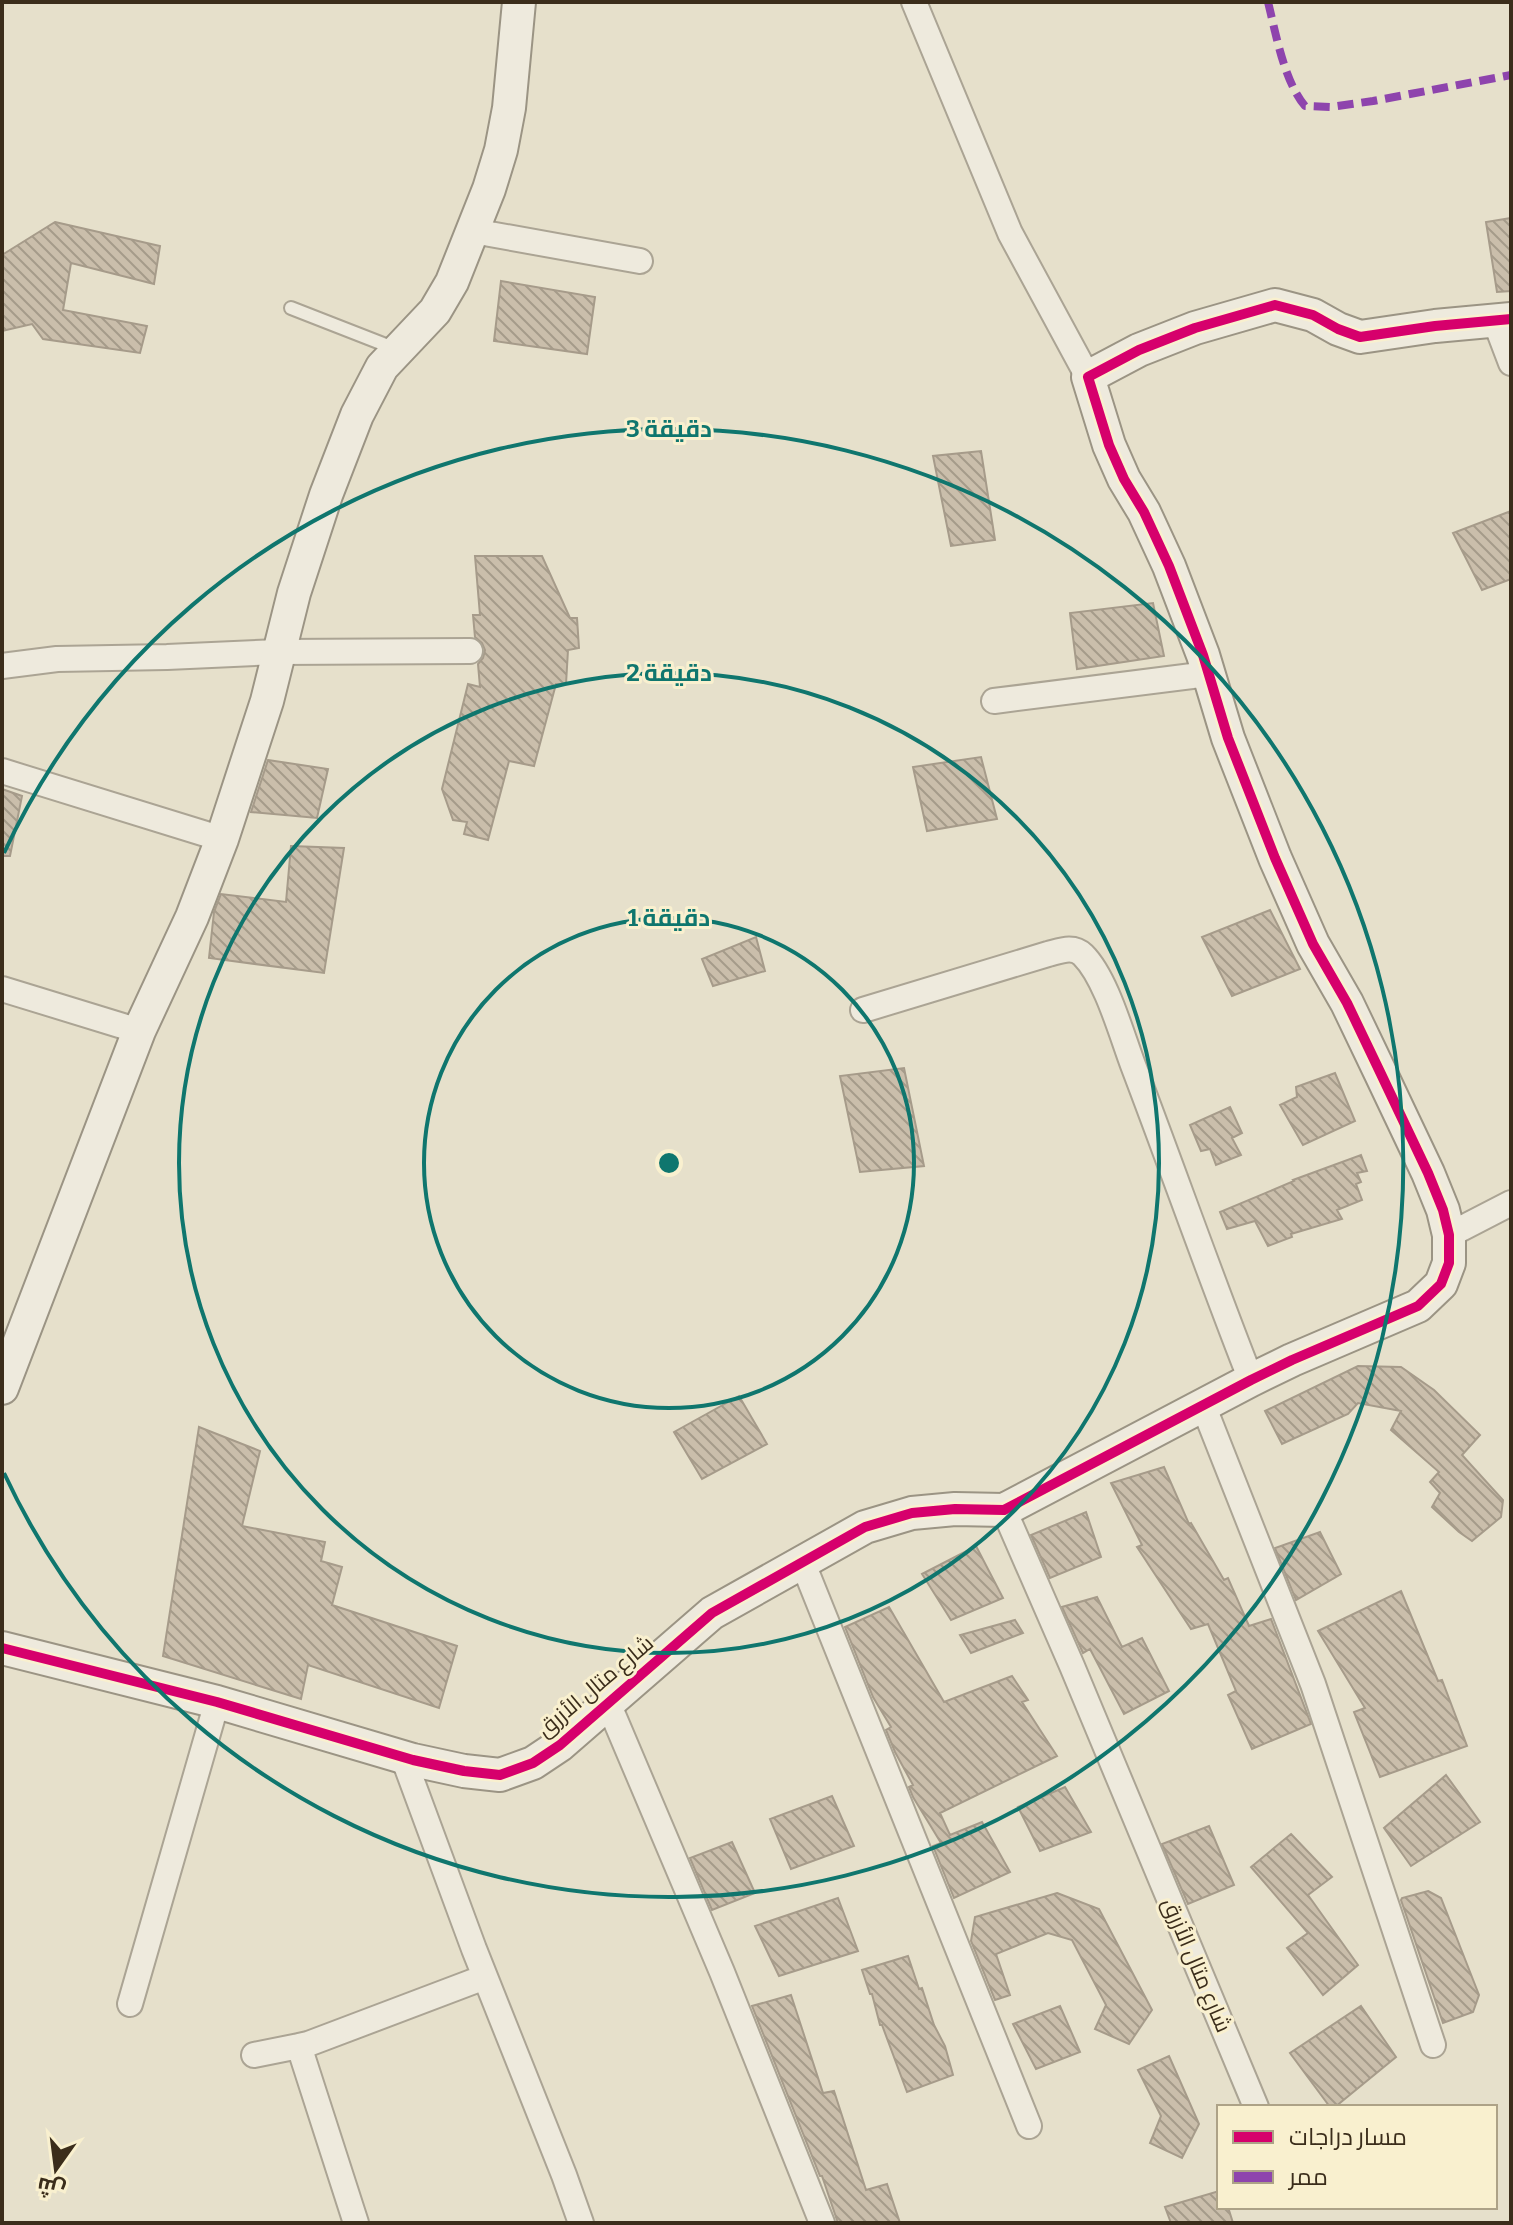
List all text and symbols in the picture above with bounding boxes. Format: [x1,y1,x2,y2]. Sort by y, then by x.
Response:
text: 3 دقيقة [626,415,712,443]
text: 2 دقيقة [626,659,712,687]
text: 1 دقيقة [628,904,710,932]
centre of rings [655,1149,683,1177]
street label: شارع متال الأزرق [531,1629,659,1743]
street label: شارع متال الأزرق [1156,1894,1238,2037]
legend [1217,2105,1497,2209]
text: مسار دراجات [1289,2123,1407,2151]
north arrow [16,2129,96,2209]
text: ممر [1287,2163,1328,2191]
text: ش [34,2171,68,2204]

